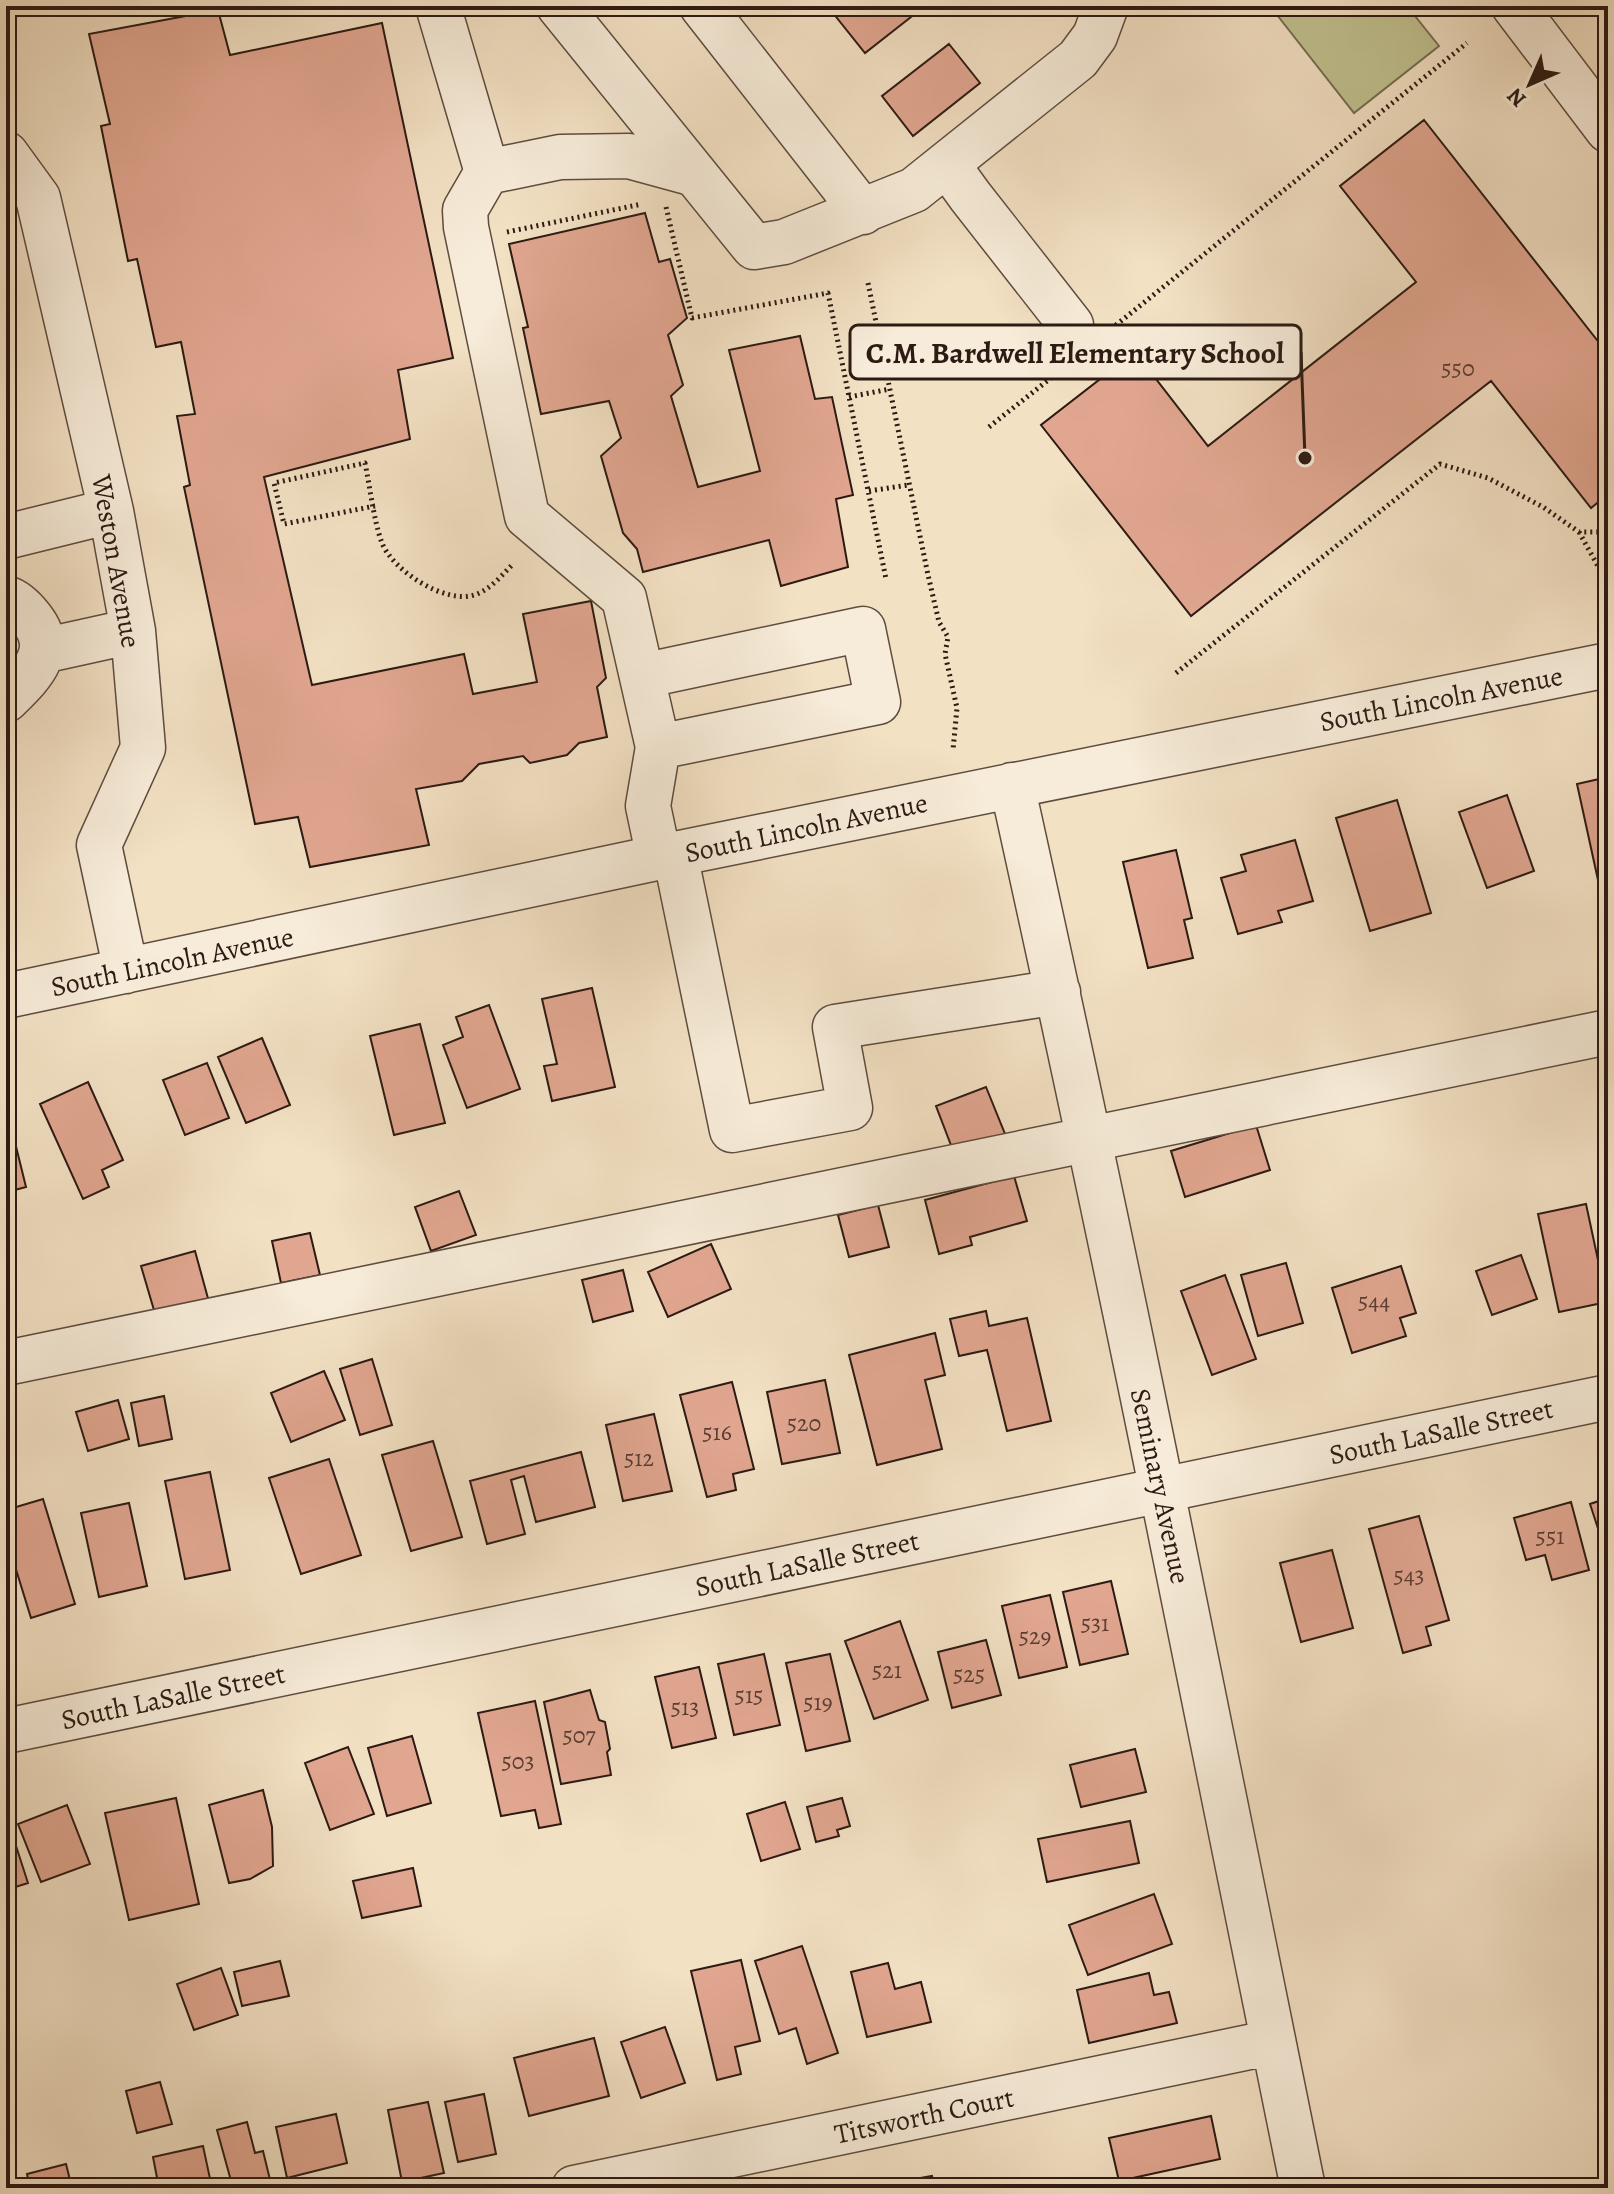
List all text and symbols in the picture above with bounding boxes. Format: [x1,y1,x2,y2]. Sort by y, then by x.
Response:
north arrow [1490,44,1570,124]
text: N [1500,81,1533,114]
callout: C.M. Bardwell Elementary School [850,325,1301,379]
text: C.M. Bardwell Elementary School [866,333,1284,373]
house number: 550 [1441,352,1475,384]
street label: Weston Avenue [82,471,150,651]
street label: South Lincoln Avenue [1316,657,1566,741]
street label: South Lincoln Avenue [681,784,931,872]
street label: South Lincoln Avenue [47,918,297,1006]
house number: 544 [1358,1285,1390,1317]
street label: Seminary Avenue [1121,1385,1199,1587]
street label: South LaSalle Street [1326,1390,1557,1474]
house number: 520 [787,1407,821,1439]
house number: 516 [702,1416,732,1448]
house number: 512 [624,1442,654,1474]
house number: 551 [1536,1520,1564,1552]
street label: South LaSalle Street [692,1522,923,1606]
house number: 543 [1393,1559,1425,1591]
house number: 531 [1081,1607,1109,1639]
house number: 529 [1019,1620,1051,1652]
house number: 521 [872,1654,902,1686]
street label: South LaSalle Street [58,1655,289,1739]
house number: 525 [953,1658,985,1690]
house number: 515 [735,1679,763,1711]
house number: 519 [803,1686,833,1718]
house number: 513 [671,1691,699,1723]
house number: 507 [562,1719,597,1751]
house number: 503 [501,1745,535,1777]
street label: Titsworth Court [831,2078,1017,2154]

